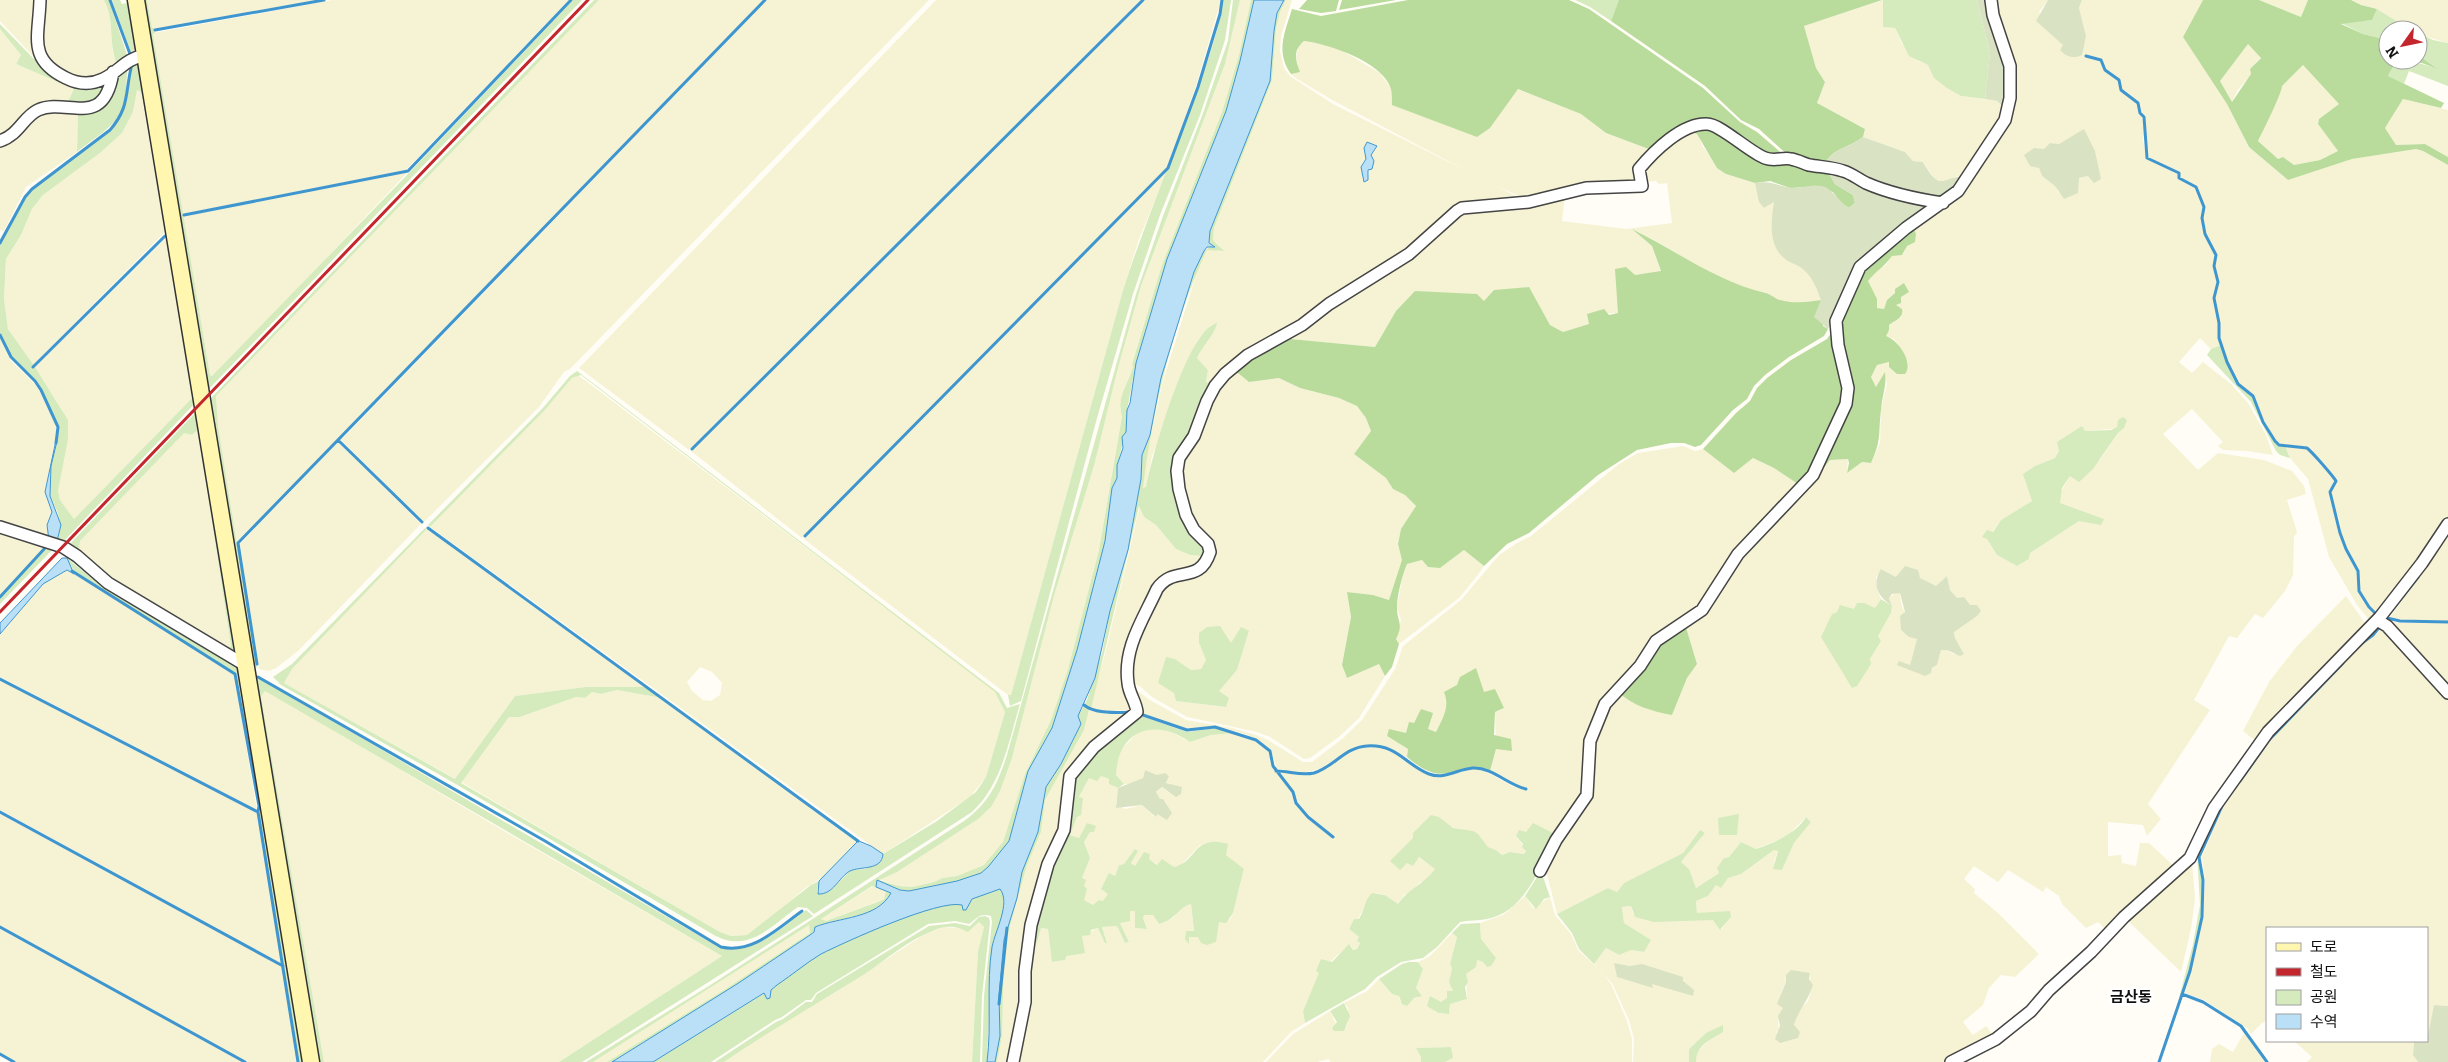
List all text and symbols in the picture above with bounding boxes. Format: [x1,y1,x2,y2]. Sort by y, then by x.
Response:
north arrow [2378,20,2428,70]
text: N [2382,42,2403,61]
legend [2266,927,2428,1042]
text: 도로 [2310,938,2338,956]
text: 철도 [2310,963,2338,981]
district label: 금산동 [2110,988,2152,1006]
text: 공원 [2310,988,2338,1006]
text: 수역 [2310,1013,2338,1031]

